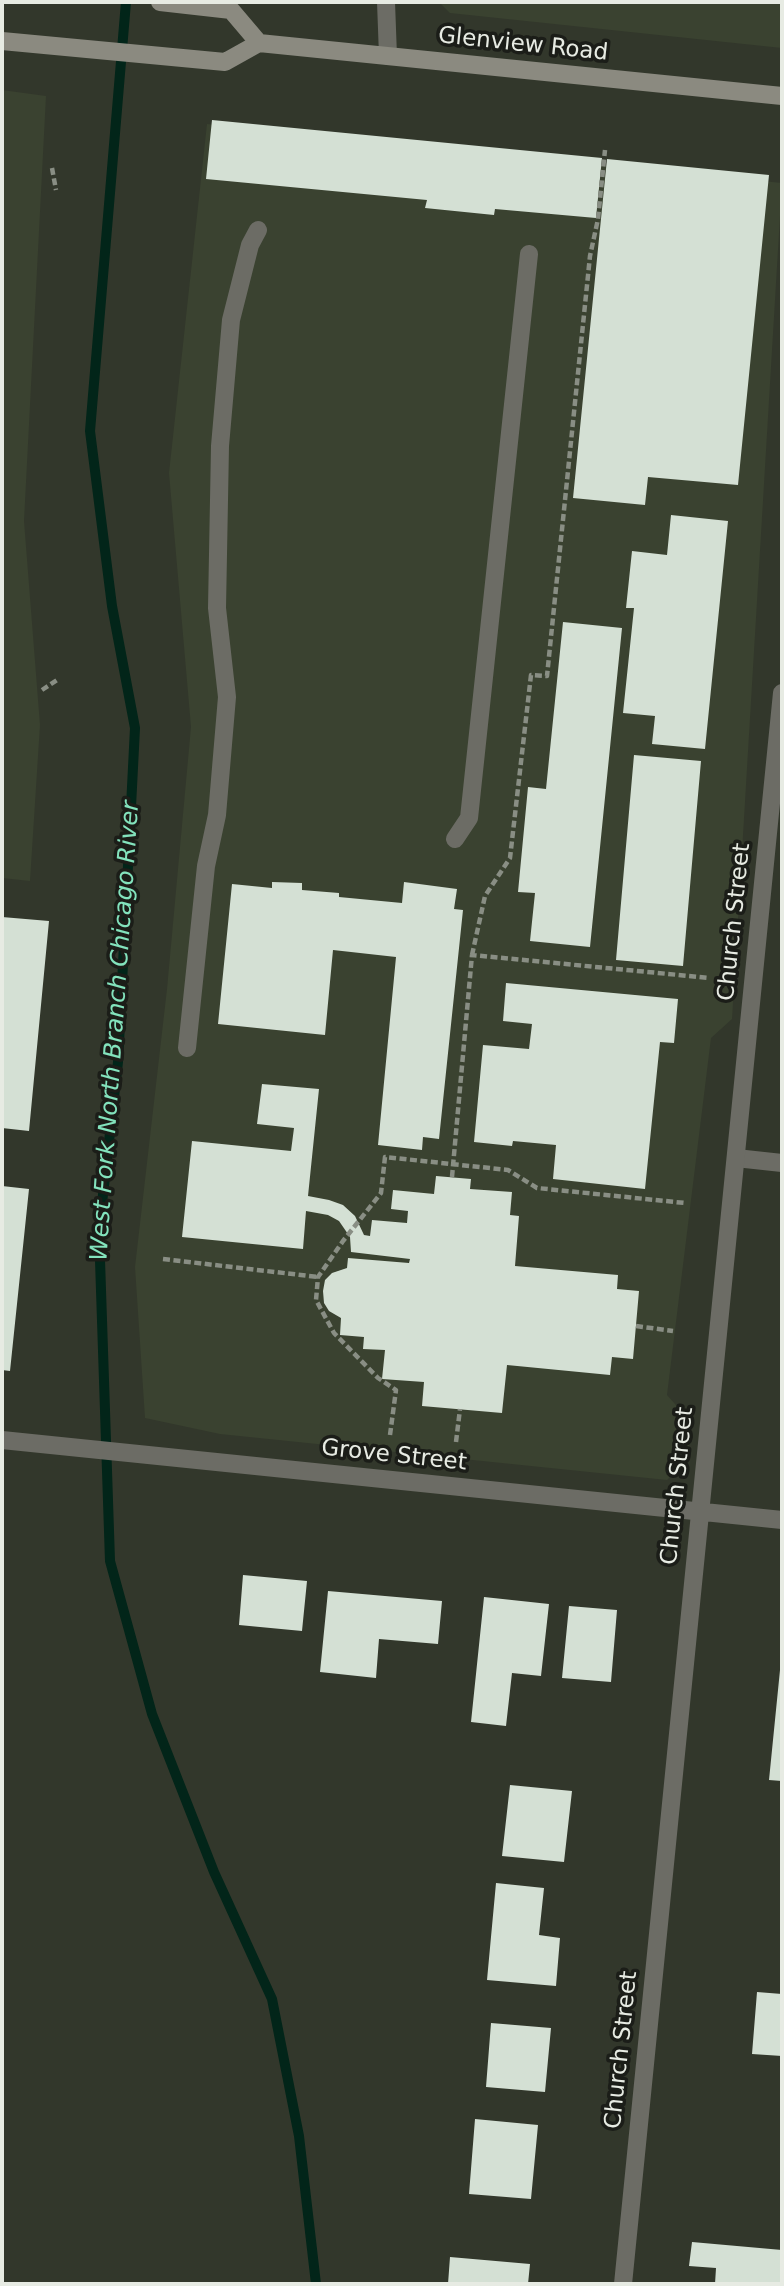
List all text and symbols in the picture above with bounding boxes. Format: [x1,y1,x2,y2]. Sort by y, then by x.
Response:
street label: Glenview Road [437,22,609,68]
water label: West Fork North Branch Chicago River [86,800,146,1262]
street label: Church Street [713,842,757,1002]
street label: Church Street [656,1406,700,1566]
street label: Grove Street [320,1435,468,1477]
street label: Church Street [600,1970,644,2130]

